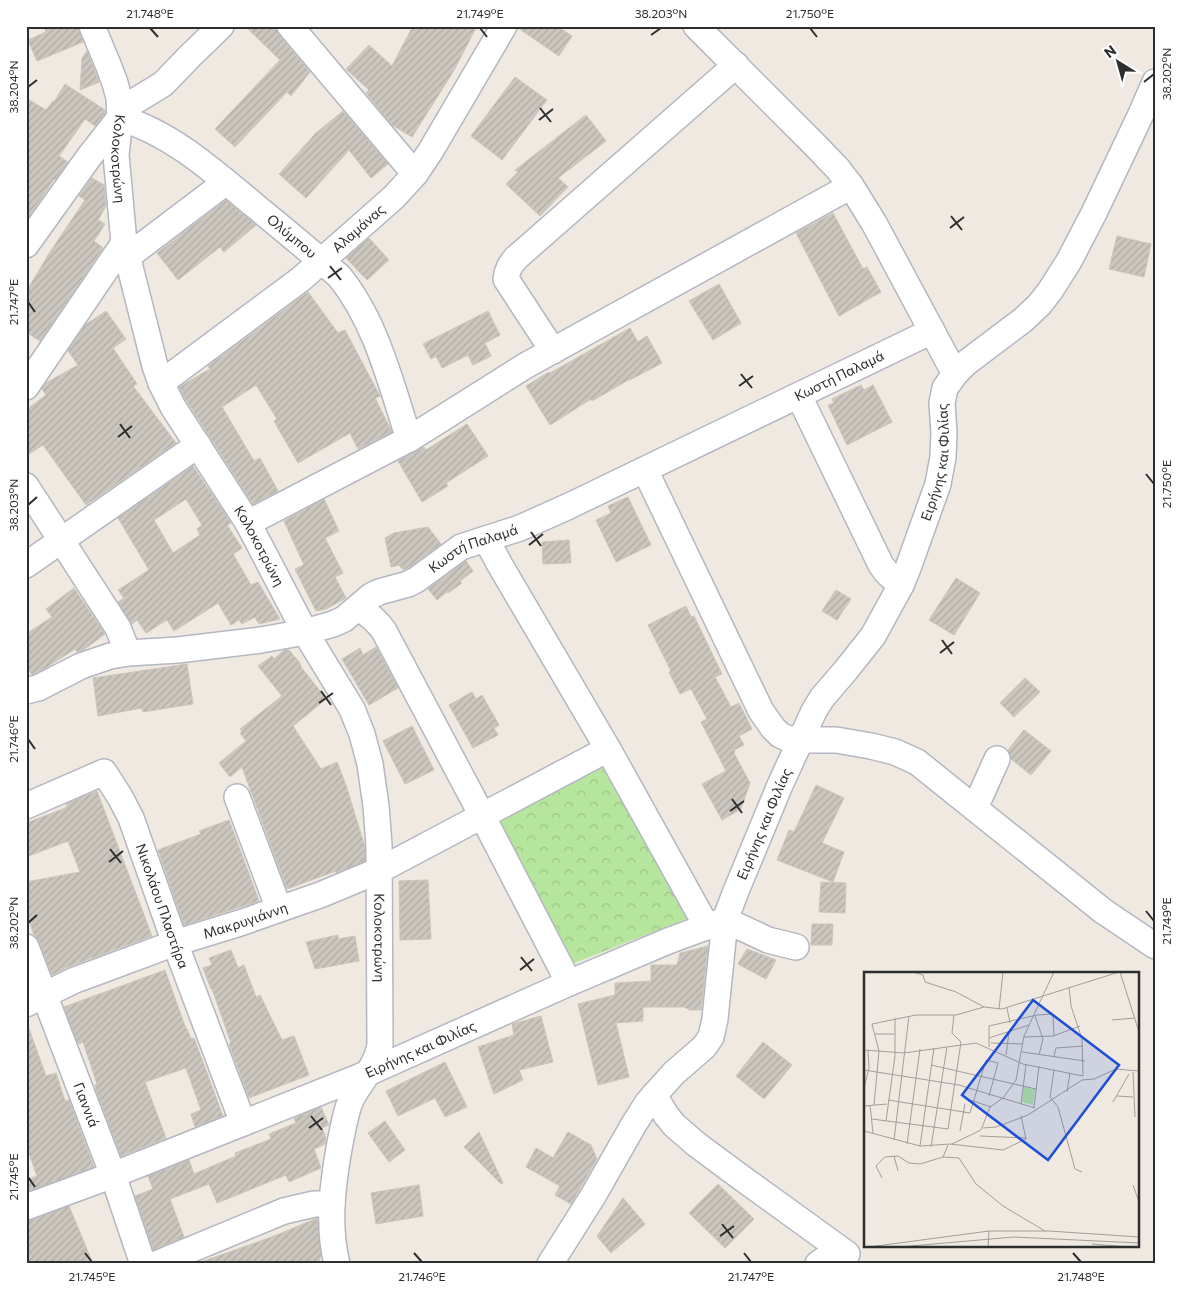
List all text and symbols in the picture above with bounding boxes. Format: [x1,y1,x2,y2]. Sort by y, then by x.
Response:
text: 21.748°E [126,6,174,20]
text: 21.749°E [456,6,504,20]
text: 38.203°N [635,6,687,20]
text: 21.750°E [786,6,834,20]
north arrow [1094,38,1144,88]
text: N [1101,41,1119,61]
text: 38.202°N [1159,48,1173,100]
text: 38.204°N [6,60,20,114]
street label: Κολοκοτρώνη [108,114,129,204]
street label: Αλαμάνας [328,200,388,256]
street label: Ολύμπου [264,210,320,261]
text: 21.747°E [6,279,20,325]
street label: Κωστή Παλαμά [791,347,886,404]
street label: Ειρήνης και Φιλίας [917,403,952,523]
text: 21.750°E [1159,460,1173,508]
text: 38.203°N [6,479,20,531]
street label: Κολοκοτρώνη [231,502,288,589]
street label: Κωστή Παλαμά [425,520,520,576]
text: 21.746°E [6,715,20,763]
street label: Ειρήνης και Φιλίας [733,765,795,882]
street label: Νικολάου Πλαστήρα [133,841,193,971]
street label: Κολοκοτρώνη [371,893,389,982]
text: 38.202°N [6,897,20,949]
text: 21.749°E [1159,897,1173,945]
street label: Μακρυγιάννη [201,898,290,942]
inset map [864,972,1138,1248]
street label: Ειρήνης και Φιλίας [362,1017,478,1081]
street label: Γιαννιά [70,1080,103,1130]
text: 21.745°E [6,1154,20,1200]
text: 21.745°E [69,1269,115,1283]
text: 21.746°E [398,1269,446,1283]
text: 21.747°E [728,1269,774,1283]
text: 21.748°E [1057,1269,1105,1283]

